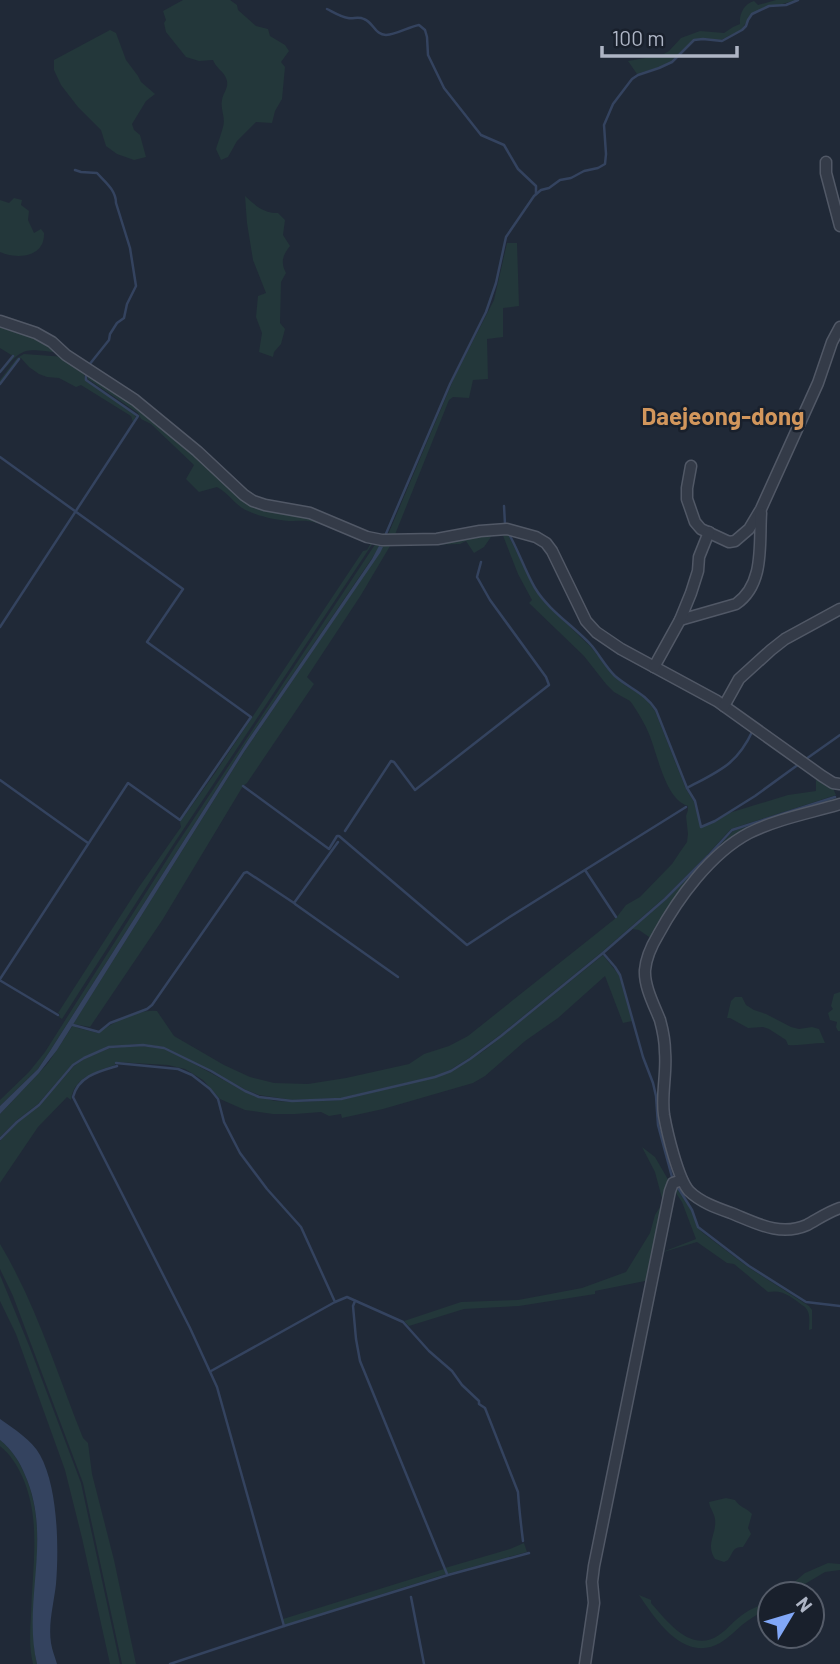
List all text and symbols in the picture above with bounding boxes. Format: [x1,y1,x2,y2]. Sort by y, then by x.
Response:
scale bar [602,14,737,58]
text: 100 m [612,25,665,50]
district label: Daejeong-dong [642,401,804,430]
north arrow [756,1580,826,1650]
text: N [792,1592,818,1616]

